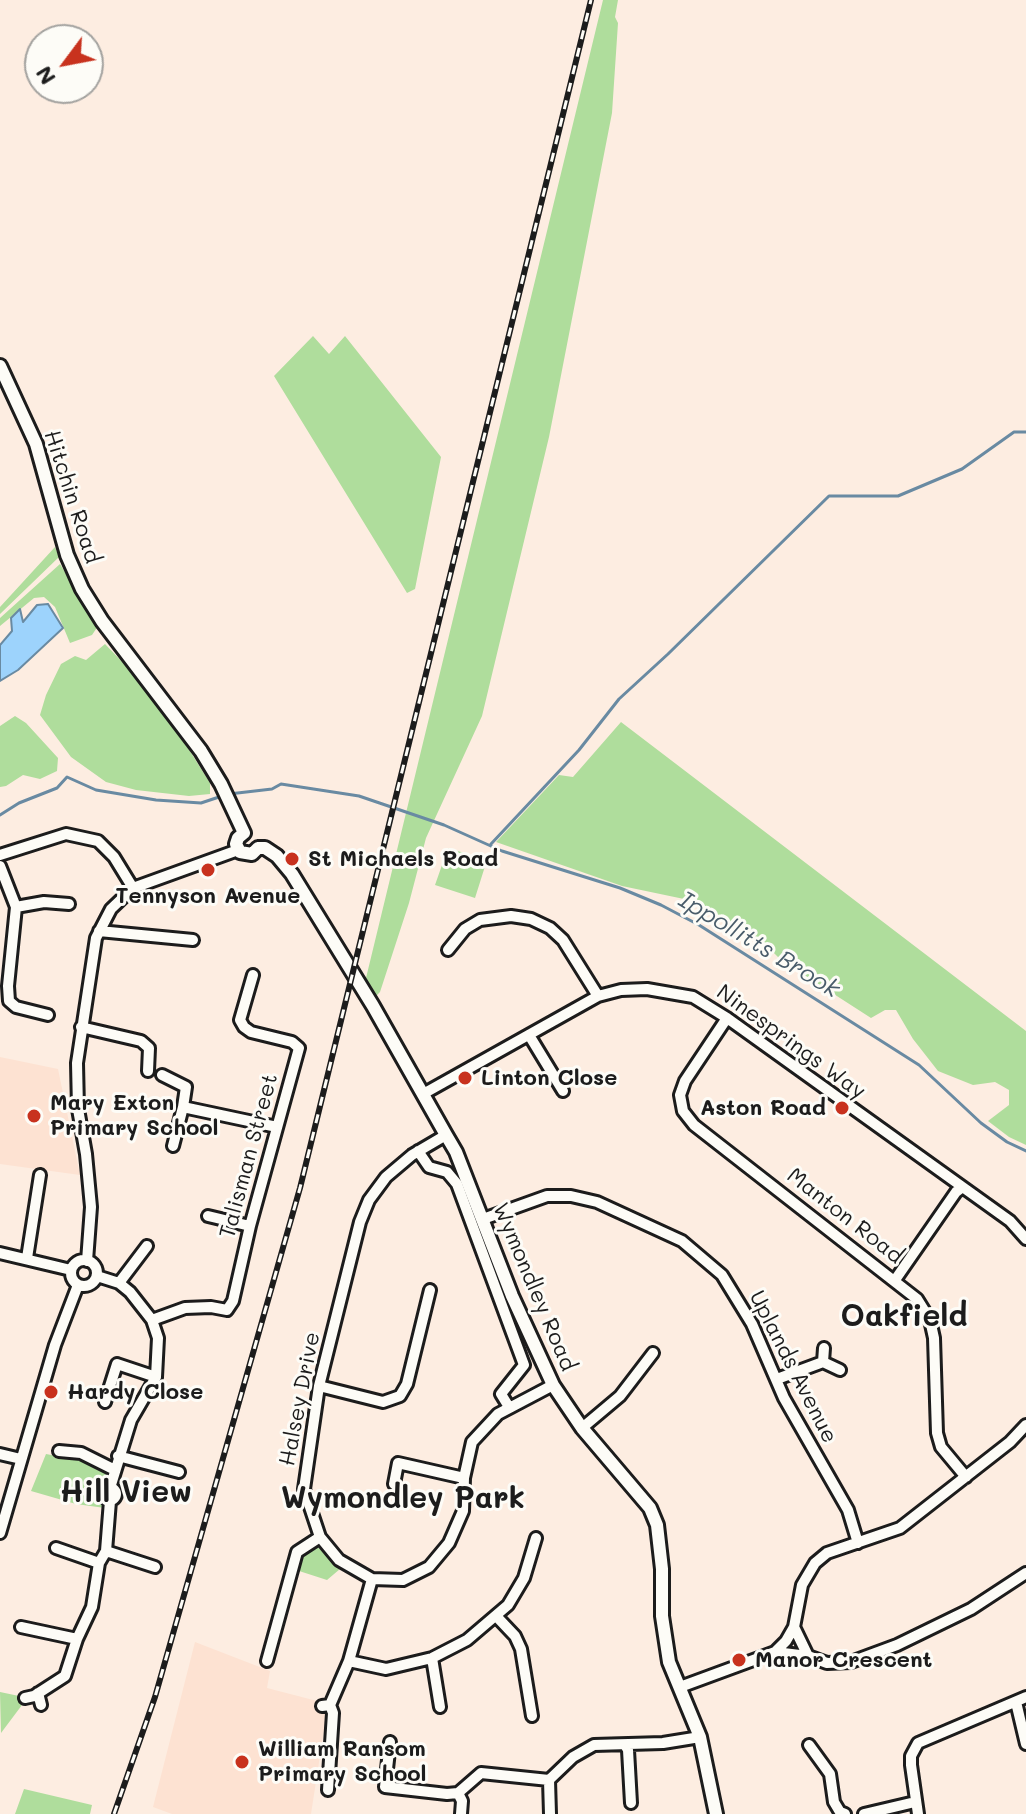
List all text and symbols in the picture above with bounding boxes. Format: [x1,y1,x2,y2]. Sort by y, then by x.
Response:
north arrow [24,24,104,104]
text: N [28,61,62,91]
street label: Hitchin Road [38,427,106,567]
place label: St Michaels Road [308,846,498,872]
marker: St Michaels Road [283,850,301,868]
marker: Tennyson Avenue [199,861,217,879]
place label: Tennyson Avenue [116,883,300,909]
water label: Ippollitts Brook [673,886,845,1004]
street label: Ninesprings Way [711,979,871,1105]
place label: Linton Close [481,1065,617,1091]
marker: Linton Close [456,1069,474,1087]
street label: Talisman Street [214,1071,284,1241]
place label: Mary Exton Primary School [50,1090,219,1142]
place label: Aston Road [700,1095,826,1121]
marker: Aston Road [833,1099,851,1117]
marker: Mary Exton Primary School [25,1107,43,1125]
street label: Manton Road [782,1162,908,1270]
street label: Wymondley Road [487,1199,581,1375]
street label: Uplands Avenue [743,1286,843,1448]
district label: Oakfield [841,1299,967,1335]
street label: Halsey Drive [274,1330,326,1468]
place label: Hardy Close [67,1379,203,1405]
marker: Hardy Close [42,1383,60,1401]
district label: Hill View [60,1475,192,1511]
district label: Wymondley Park [281,1481,525,1517]
place label: Manor Crescent [755,1647,932,1673]
marker: Manor Crescent [730,1651,748,1669]
place label: William Ransom Primary School [258,1736,427,1788]
marker: William Ransom Primary School [233,1753,251,1771]

